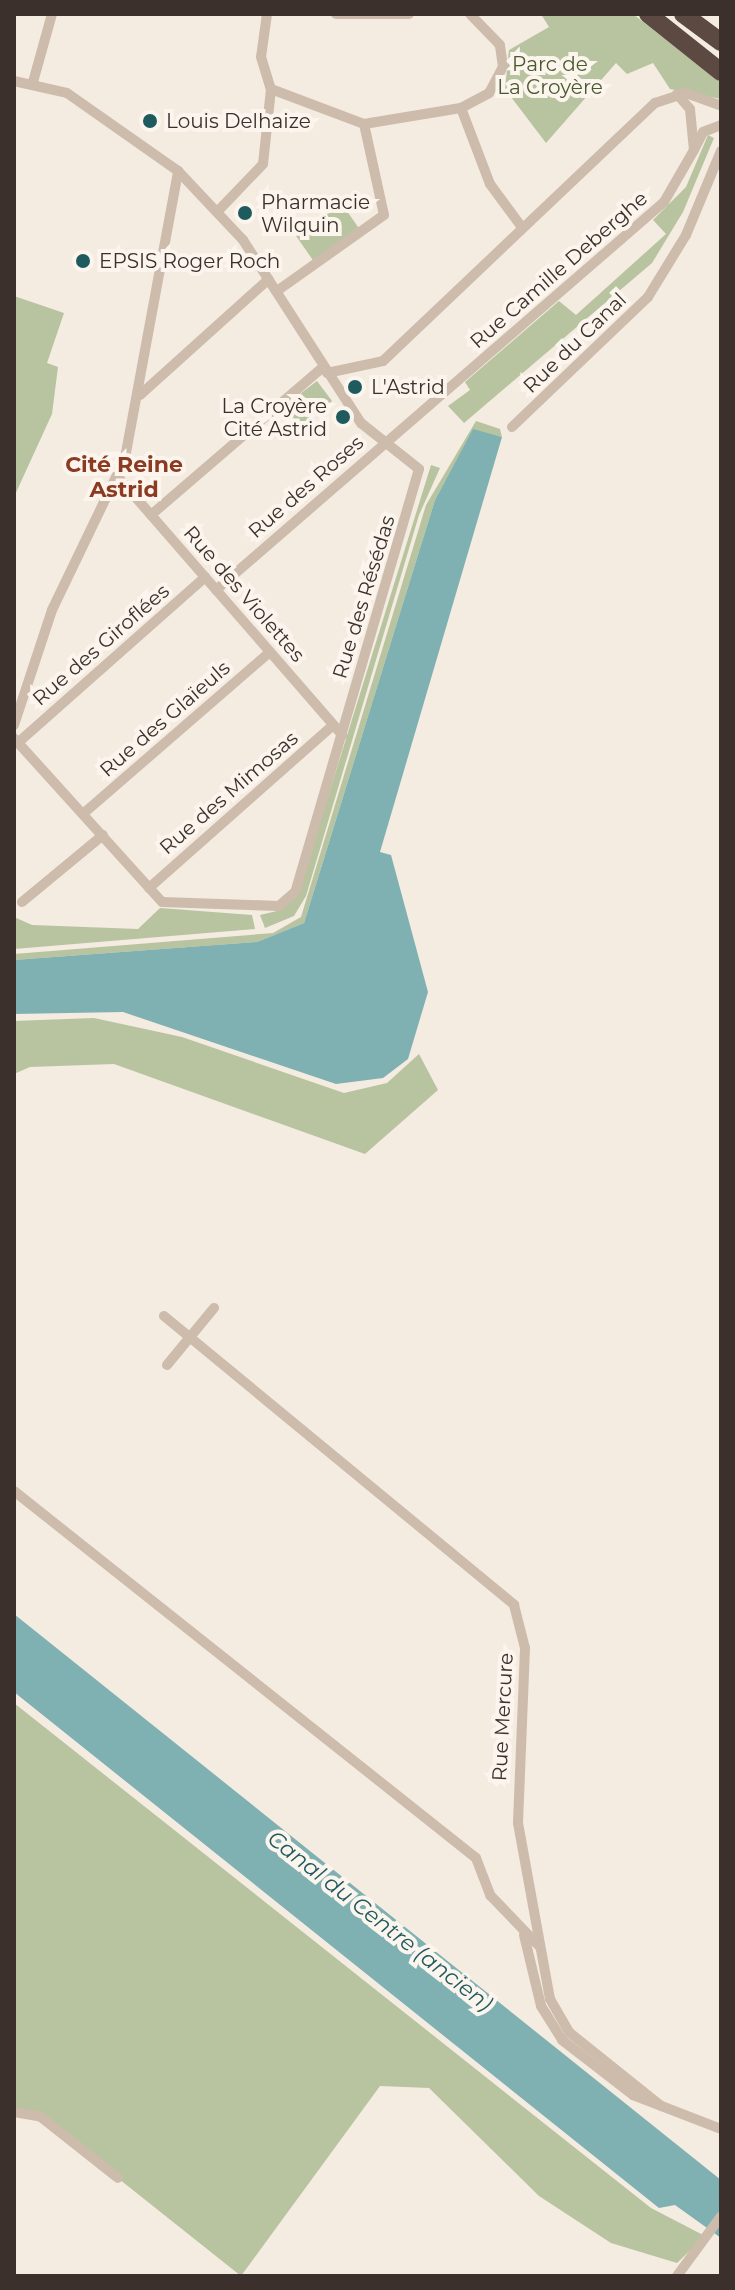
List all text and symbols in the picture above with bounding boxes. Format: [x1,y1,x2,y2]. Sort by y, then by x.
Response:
park label: Parc de La Croyère [497,52,603,99]
place label: Louis Delhaize [166,109,311,133]
marker: Louis Delhaize [141,112,159,130]
street label: Rue Camille Deberghe [465,186,653,354]
place label: Pharmacie Wilquin [261,190,370,237]
marker: Pharmacie Wilquin [236,204,254,222]
place label: EPSIS Roger Roch [99,249,280,273]
marker: EPSIS Roger Roch [74,252,92,270]
street label: Rue du Canal [518,288,632,398]
place label: L'Astrid [371,375,445,399]
marker: L'Astrid [346,378,364,396]
place label: La Croyère Cité Astrid [222,394,327,441]
marker: La Croyère Cité Astrid [334,408,352,426]
street label: Rue des Roses [244,431,368,543]
district label: Cité Reine Astrid [65,451,183,502]
street label: Rue des Résédas [328,513,400,681]
street label: Rue des Violettes [178,521,310,667]
street label: Rue des Giroflées [28,579,174,711]
street label: Rue des Glaïeuls [95,656,235,782]
street label: Rue des Mimosas [155,726,303,860]
street label: Rue Mercure [488,1652,518,1782]
water label: Canal du Centre (ancien) [262,1825,498,2017]

